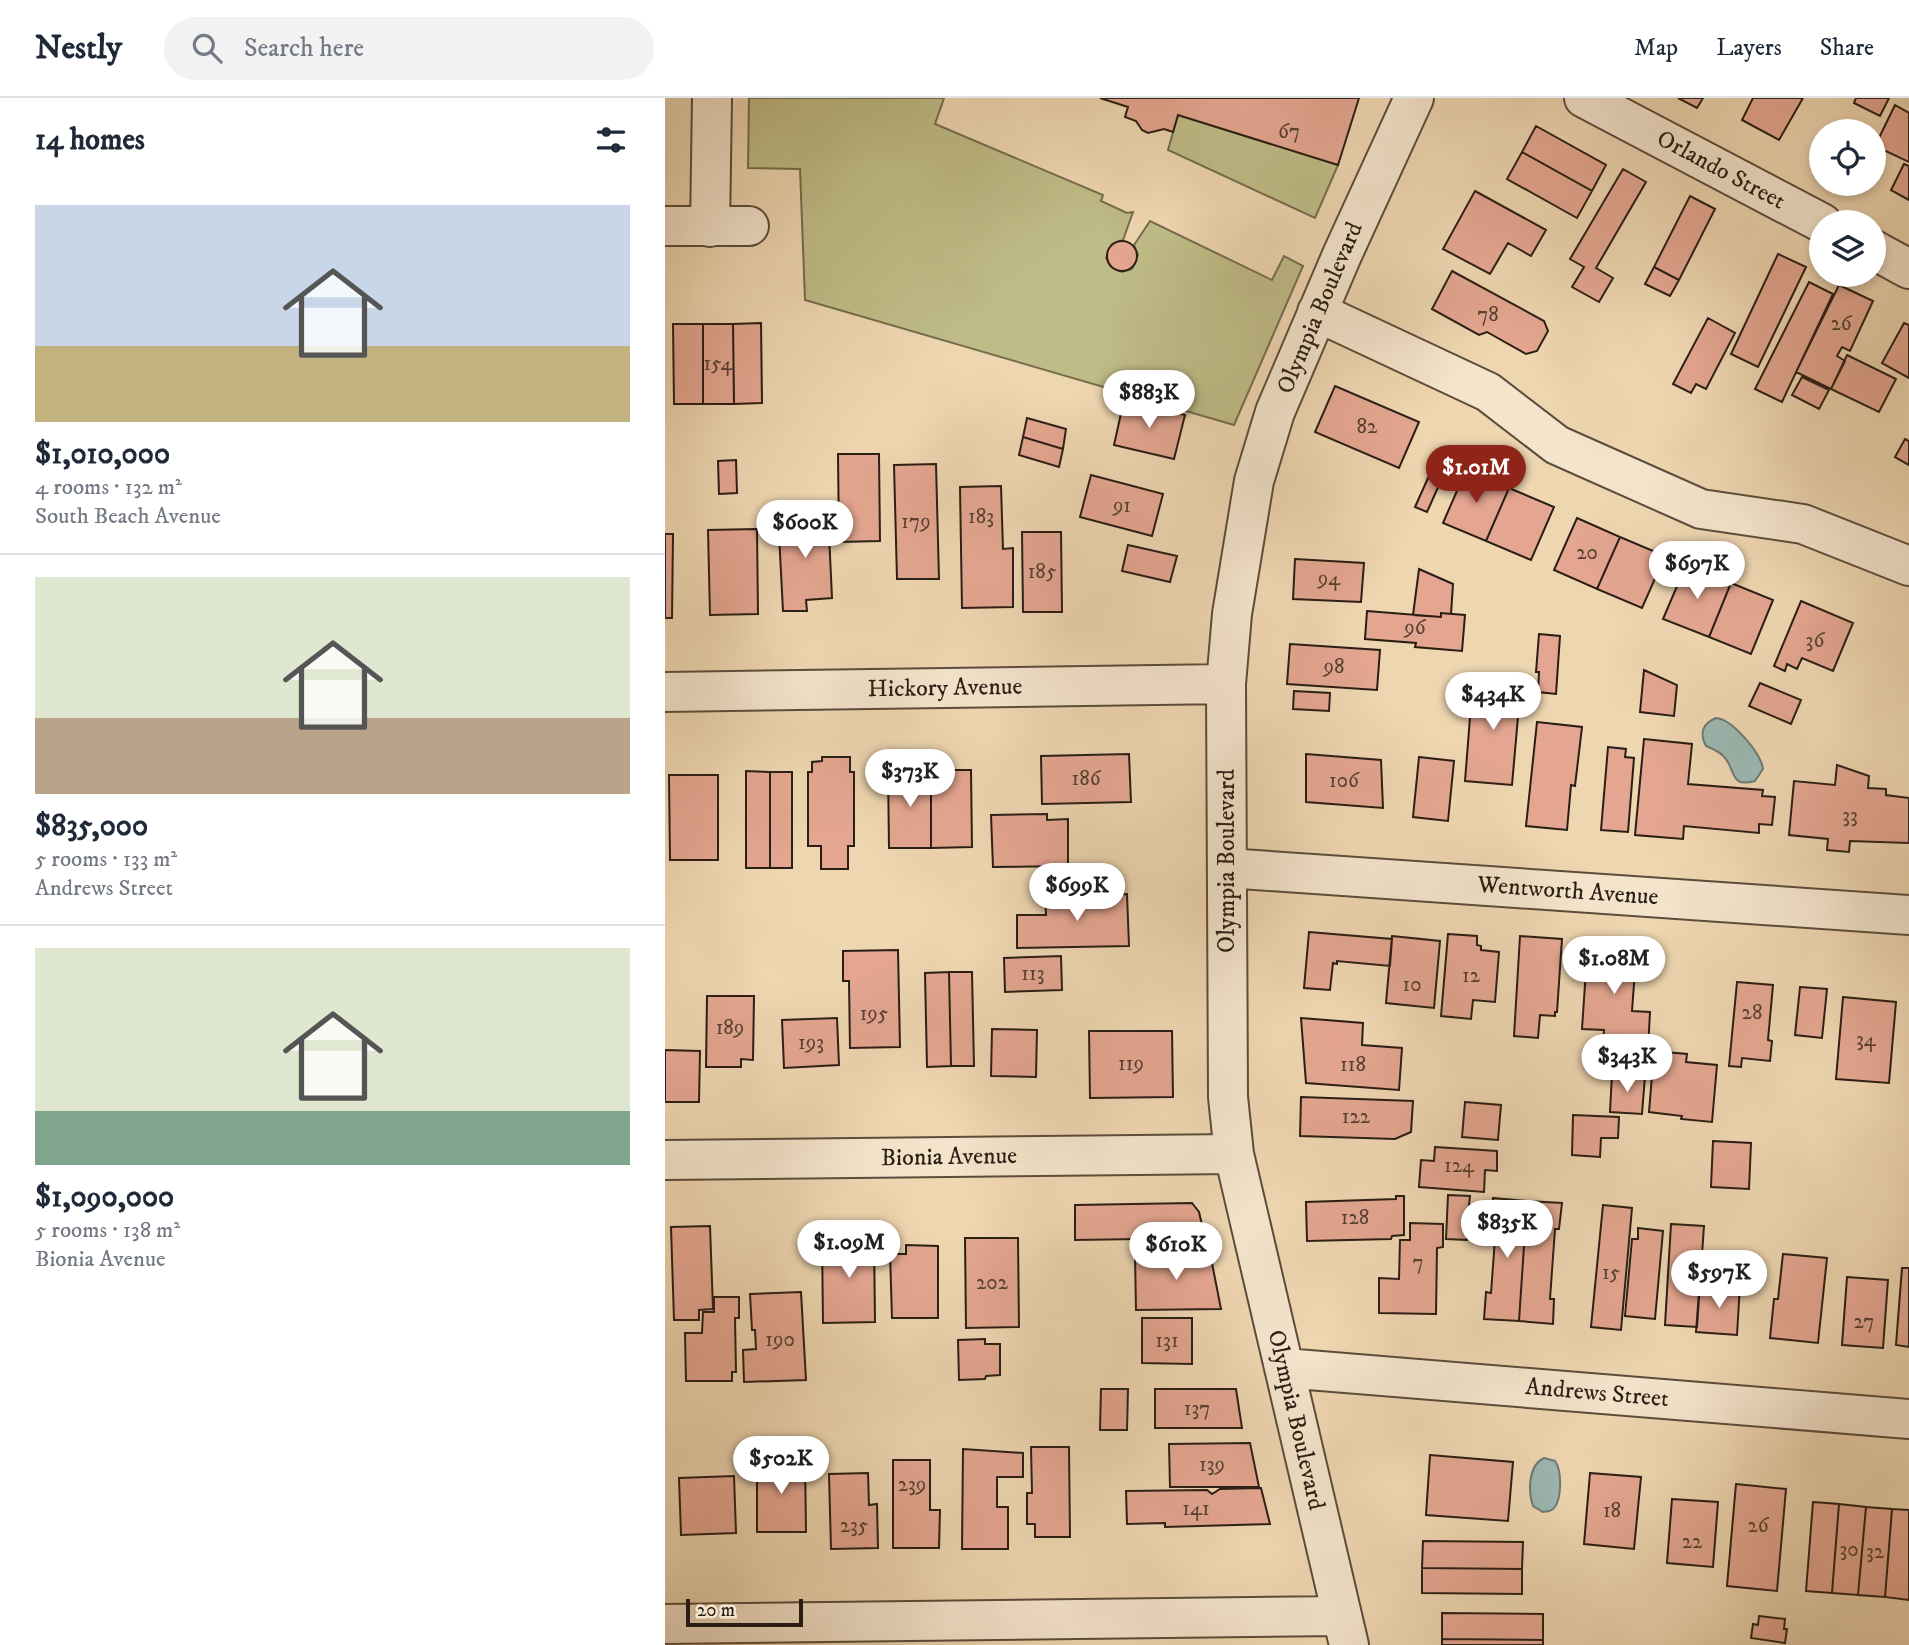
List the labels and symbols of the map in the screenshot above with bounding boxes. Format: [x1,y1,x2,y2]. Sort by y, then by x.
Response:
house number: 67 [1278,119,1300,145]
street label: Orlando Street [1652,124,1791,217]
street label: Olympia Boulevard [1270,218,1370,398]
house number: 78 [1477,302,1499,328]
house number: 26 [1830,311,1853,337]
house number: 154 [704,351,733,377]
pin: $883K [1100,370,1198,430]
house number: 82 [1357,414,1378,440]
pin: $1.01M [1419,446,1533,505]
house number: 91 [1112,493,1131,519]
pin: $600K [756,500,854,560]
house number: 183 [968,504,994,530]
house number: 179 [901,509,931,535]
house number: 20 [1576,540,1598,566]
pin: $697K [1648,542,1746,601]
house number: 185 [1028,559,1056,585]
house number: 94 [1317,566,1341,592]
house number: 96 [1403,615,1427,641]
house number: 36 [1806,628,1825,654]
house number: 98 [1323,654,1345,680]
street label: Hickory Avenue [867,672,1023,704]
pin: $434K [1444,672,1542,732]
pin: $373K [861,750,959,809]
house number: 186 [1071,766,1102,792]
house number: 106 [1329,768,1360,794]
street label: Olympia Boulevard [1212,769,1242,953]
house number: 33 [1842,803,1858,829]
pin: $699K [1028,864,1126,923]
street label: Wentworth Avenue [1476,870,1660,912]
pin: $1.08M [1557,936,1671,996]
house number: 113 [1021,961,1045,987]
house number: 12 [1462,963,1481,989]
house number: 10 [1403,972,1421,998]
house number: 28 [1742,1000,1762,1026]
house number: 195 [860,1001,888,1027]
house number: 189 [716,1015,744,1041]
house number: 34 [1856,1027,1877,1053]
house number: 193 [798,1030,824,1056]
pin: $343K [1578,1034,1676,1094]
house number: 119 [1118,1051,1144,1077]
house number: 118 [1340,1052,1366,1078]
house number: 122 [1342,1104,1371,1130]
street label: Bionia Avenue [881,1141,1017,1173]
house number: 124 [1444,1153,1475,1179]
pin: $835K [1458,1200,1556,1260]
house number: 128 [1341,1205,1369,1231]
pin: $1.09M [792,1220,906,1280]
pin: $610K [1127,1222,1225,1282]
house number: 7 [1412,1250,1424,1276]
pin: $597K [1670,1250,1768,1310]
house number: 15 [1602,1260,1620,1286]
house number: 202 [976,1270,1009,1296]
house number: 27 [1854,1309,1874,1335]
house number: 190 [765,1327,795,1353]
street label: Olympia Boulevard [1261,1327,1331,1513]
house number: 131 [1155,1328,1179,1354]
street label: Andrews Street [1524,1372,1670,1414]
house number: 137 [1184,1396,1210,1422]
pin: $502K [732,1436,830,1496]
house number: 139 [1199,1452,1225,1478]
house number: 239 [898,1472,926,1498]
house number: 141 [1182,1496,1210,1522]
house number: 18 [1603,1498,1621,1524]
house number: 235 [840,1513,868,1539]
house number: 26 [1747,1513,1770,1539]
house number: 22 [1682,1529,1703,1555]
house number: 30 [1839,1537,1859,1563]
house number: 32 [1866,1539,1885,1565]
scale bar [686,1596,803,1628]

